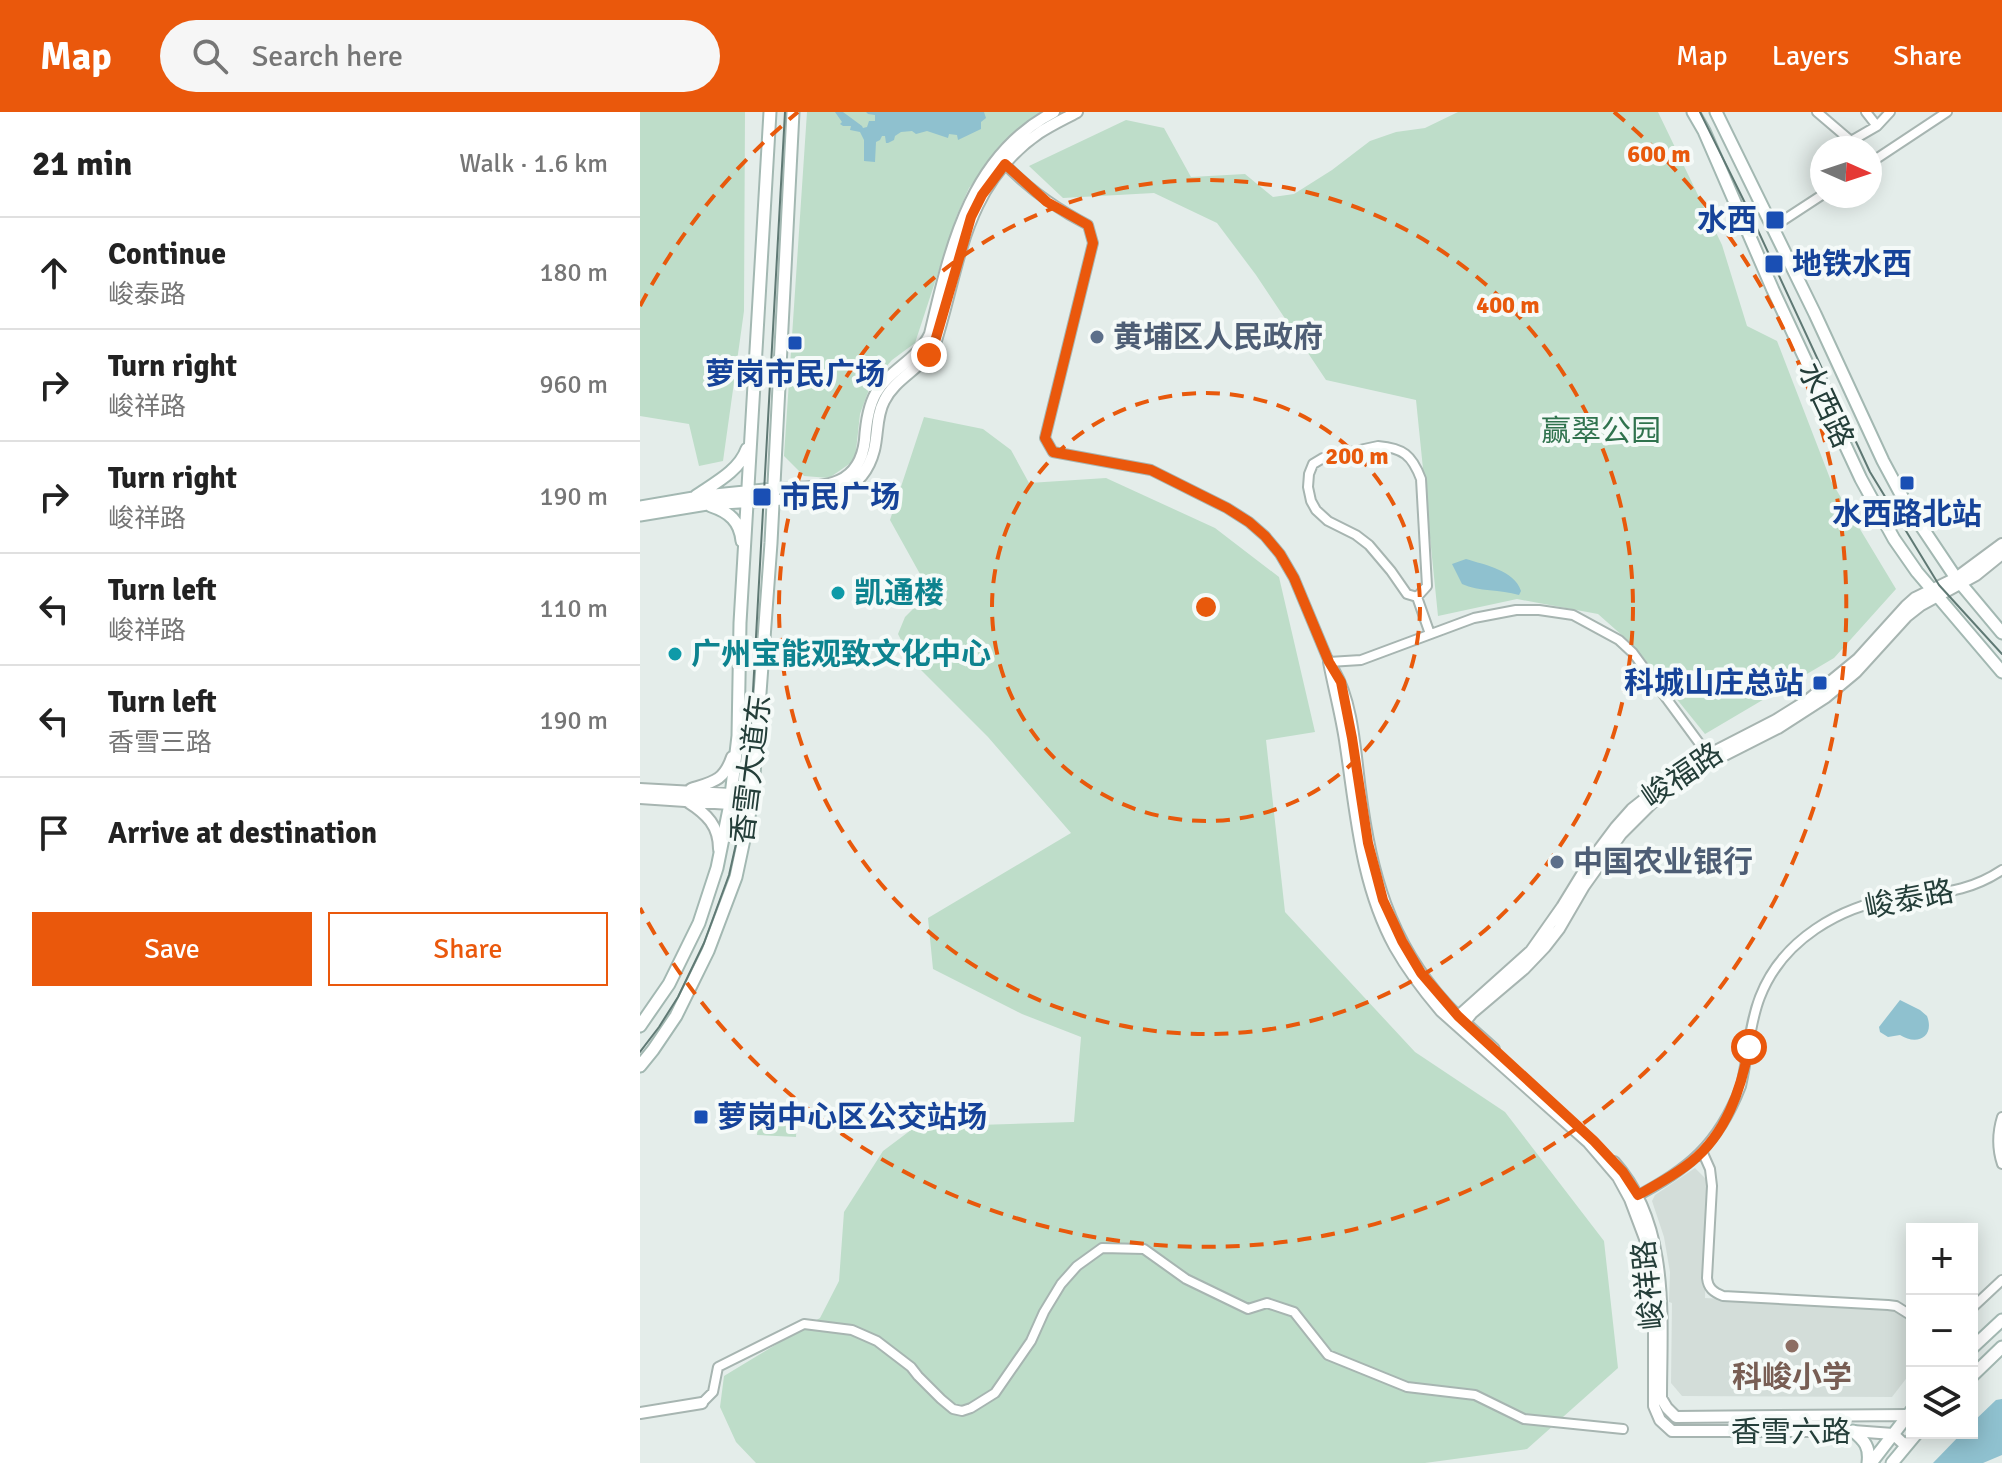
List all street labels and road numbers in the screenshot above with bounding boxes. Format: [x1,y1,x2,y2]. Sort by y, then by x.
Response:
street label: 水西路 [1790,357,1861,454]
street label: 香雪大道东 [724,692,779,846]
street label: 峻福路 [1635,735,1730,816]
street label: 峻泰路 [1861,873,1957,926]
street label: 峻祥路 [1625,1238,1672,1332]
street label: 香雪六路 [1731,1414,1851,1451]

